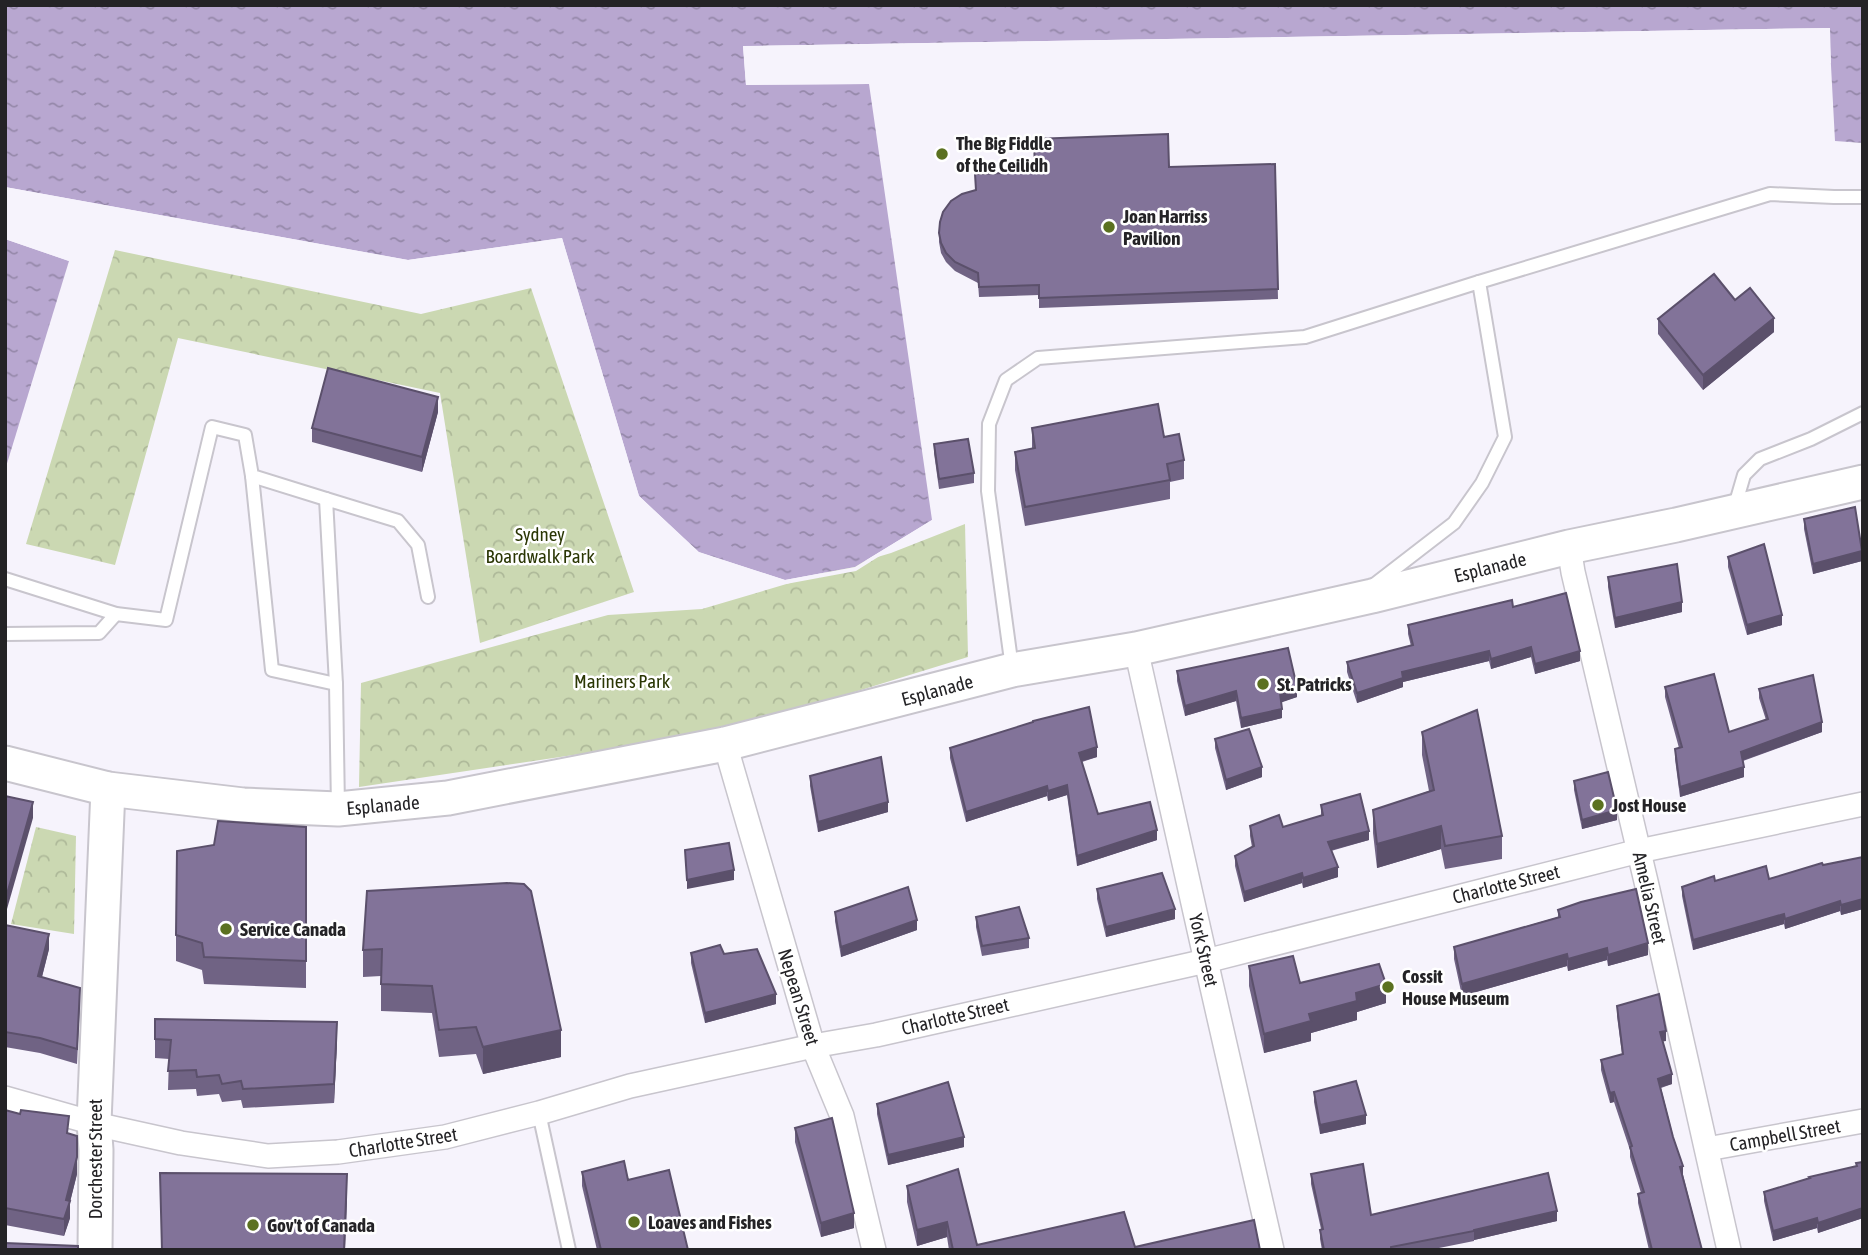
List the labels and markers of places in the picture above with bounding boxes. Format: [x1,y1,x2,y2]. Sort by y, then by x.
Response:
place label: The Big Fiddle of the Ceilidh [956,132,1052,176]
marker: The Big Fiddle of the Ceilidh [934,146,950,162]
place label: Joan Harriss Pavilion [1122,205,1208,249]
marker: Joan Harriss Pavilion [1101,219,1117,235]
place label: St. Patricks [1277,673,1352,695]
marker: St. Patricks [1255,676,1271,692]
place label: Jost House [1611,794,1687,816]
marker: Jost House [1590,797,1606,813]
place label: Service Canada [240,918,346,940]
marker: Service Canada [218,921,234,937]
place label: Cossit House Museum [1402,965,1509,1009]
marker: Cossit House Museum [1380,979,1396,995]
place label: Loaves and Fishes [648,1211,772,1233]
place label: Gov't of Canada [267,1214,375,1236]
marker: Loaves and Fishes [626,1214,642,1230]
marker: Gov't of Canada [245,1217,261,1233]

